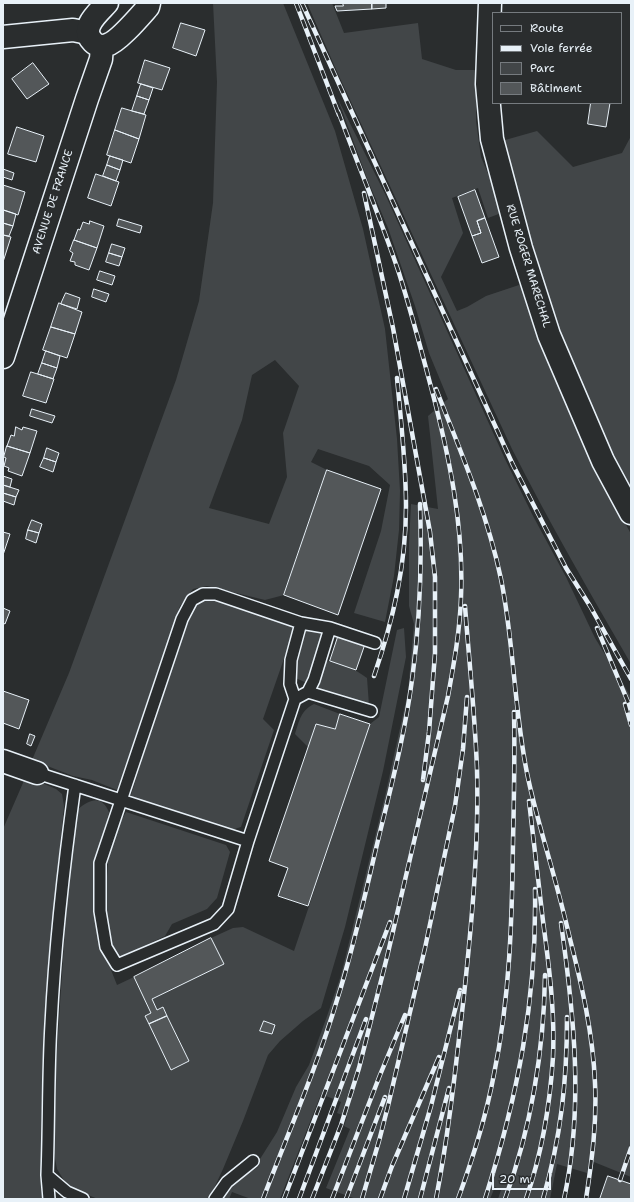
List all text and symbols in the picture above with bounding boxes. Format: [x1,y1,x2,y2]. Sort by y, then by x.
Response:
legend [492,12,622,104]
text: Route [530,20,564,36]
text: Voie ferrée [530,40,593,56]
text: Parc [530,60,555,76]
text: Bâtiment [530,80,582,96]
street label: AVENUE DE FRANCE [30,148,76,256]
street label: RUE ROGER MARECHAL [503,203,553,329]
scale bar [494,1164,553,1190]
text: 20 m [499,1171,530,1187]

